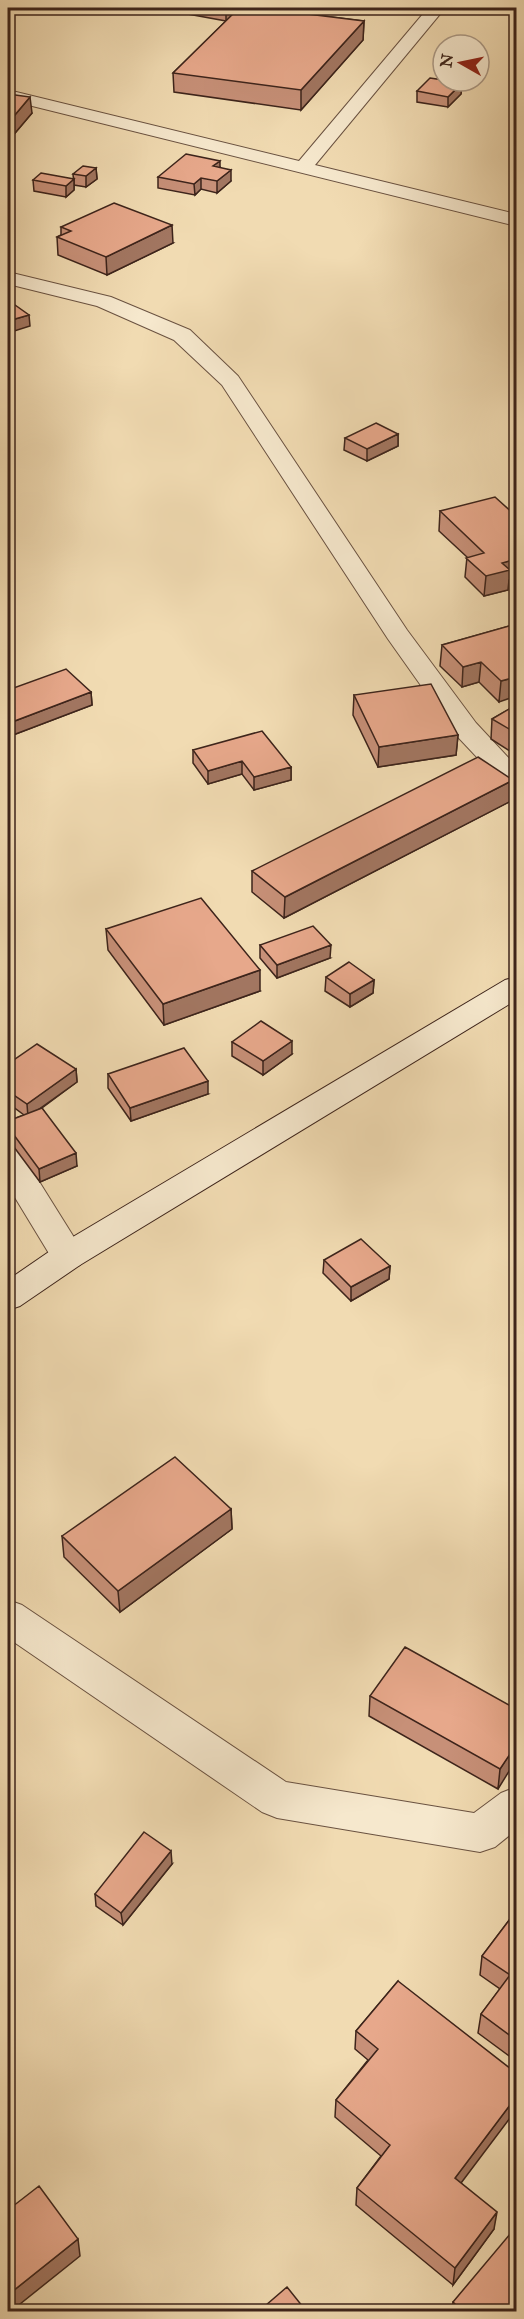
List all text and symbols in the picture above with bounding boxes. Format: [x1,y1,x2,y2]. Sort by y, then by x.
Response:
north arrow [431,33,491,93]
text: N [436,52,457,69]

